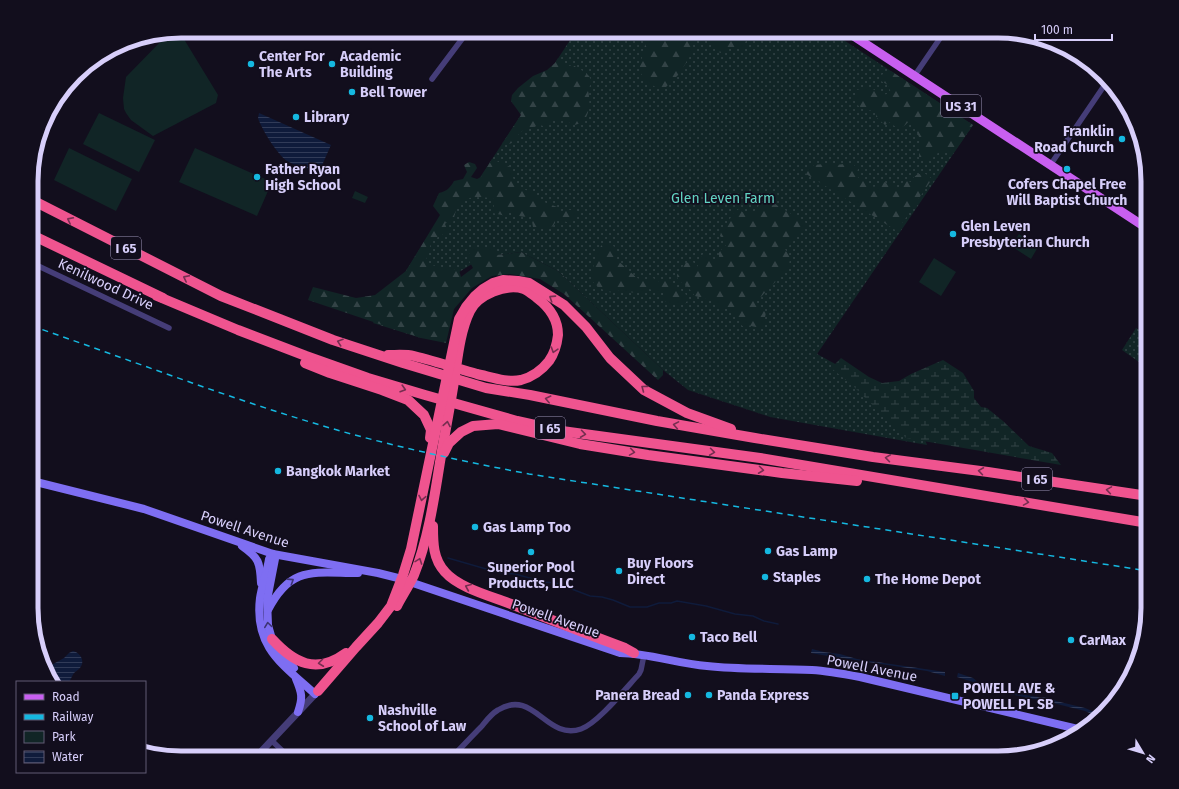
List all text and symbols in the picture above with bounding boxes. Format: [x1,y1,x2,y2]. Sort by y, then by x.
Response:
scale bar [1035,16,1112,42]
text: 100 m [1041,23,1073,37]
place label: Center For The Arts [259,48,325,81]
place label: Academic Building [339,48,401,81]
marker: Center For The Arts [246,59,256,69]
marker: Academic Building [327,59,337,69]
place label: Bell Tower [360,84,427,101]
marker: Bell Tower [347,87,357,97]
road number: US 31 [941,95,981,117]
place label: Library [304,109,350,126]
marker: Library [291,112,301,122]
place label: Franklin Road Church [1034,123,1114,156]
marker: Franklin Road Church [1117,134,1127,144]
place label: Father Ryan High School [265,161,342,194]
marker: Cofers Chapel Free Will Baptist Church [1062,164,1072,174]
marker: Father Ryan High School [252,172,262,182]
place label: Cofers Chapel Free Will Baptist Church [1007,176,1127,209]
park label: Glen Leven Farm [671,190,775,207]
one-way arrow [67,217,74,225]
place label: Glen Leven Presbyterian Church [961,218,1090,251]
marker: Glen Leven Presbyterian Church [948,229,958,239]
road number: I 65 [111,237,141,259]
street label: Kenilwood Drive [55,255,156,314]
one-way arrow [183,275,190,283]
one-way arrow [549,295,556,302]
one-way arrow [336,338,343,347]
one-way arrow [550,347,559,354]
one-way arrow [399,384,406,393]
one-way arrow [641,386,648,393]
one-way arrow [545,395,551,403]
road number: I 65 [535,417,565,439]
one-way arrow [442,421,450,427]
one-way arrow [673,421,679,429]
one-way arrow [580,429,586,438]
one-way arrow [629,447,635,456]
one-way arrow [709,447,715,456]
one-way arrow [885,454,891,463]
place label: Bangkok Market [286,463,390,480]
one-way arrow [758,465,764,474]
marker: Bangkok Market [273,466,283,476]
one-way arrow [977,467,984,476]
road number: I 65 [1022,468,1052,490]
one-way arrow [1106,487,1112,495]
one-way arrow [418,495,427,501]
one-way arrow [1022,497,1029,506]
street label: Powell Avenue [198,507,291,552]
place label: Gas Lamp Too [483,519,571,536]
marker: Gas Lamp Too [470,522,480,532]
place label: Gas Lamp [776,543,838,560]
marker: Gas Lamp [763,546,773,556]
marker: Superior Pool Products, LLC [526,547,536,557]
place label: Buy Floors Direct [627,555,694,588]
one-way arrow [414,558,422,565]
place label: Superior Pool Products, LLC [487,559,575,592]
marker: Buy Floors Direct [614,566,624,576]
place label: Staples [773,569,821,586]
place label: The Home Depot [875,571,981,588]
marker: Staples [760,572,770,582]
marker: The Home Depot [862,574,872,584]
one-way arrow [287,578,294,585]
one-way arrow [465,584,473,592]
street label: Powell Avenue [510,595,602,641]
one-way arrow [264,622,273,628]
place label: Taco Bell [700,629,758,646]
marker: Taco Bell [687,632,697,642]
place label: CarMax [1079,632,1127,649]
marker: CarMax [1066,635,1076,645]
street label: Powell Avenue [825,651,919,686]
one-way arrow [318,658,324,667]
place label: POWELL AVE & POWELL PL SB [963,680,1056,713]
legend [16,681,146,773]
place label: Panera Bread [595,687,680,704]
place label: Panda Express [717,687,809,704]
text: Road [52,690,80,704]
marker: Panera Bread [683,690,693,700]
marker: Panda Express [704,690,714,700]
marker: POWELL AVE & POWELL PL SB [950,691,960,701]
place label: Nashville School of Law [378,702,467,735]
text: Railway [52,710,93,724]
marker: Nashville School of Law [365,713,375,723]
text: Park [52,730,76,744]
north arrow [1123,733,1163,773]
text: Water [52,750,84,764]
text: N [1143,752,1158,766]

